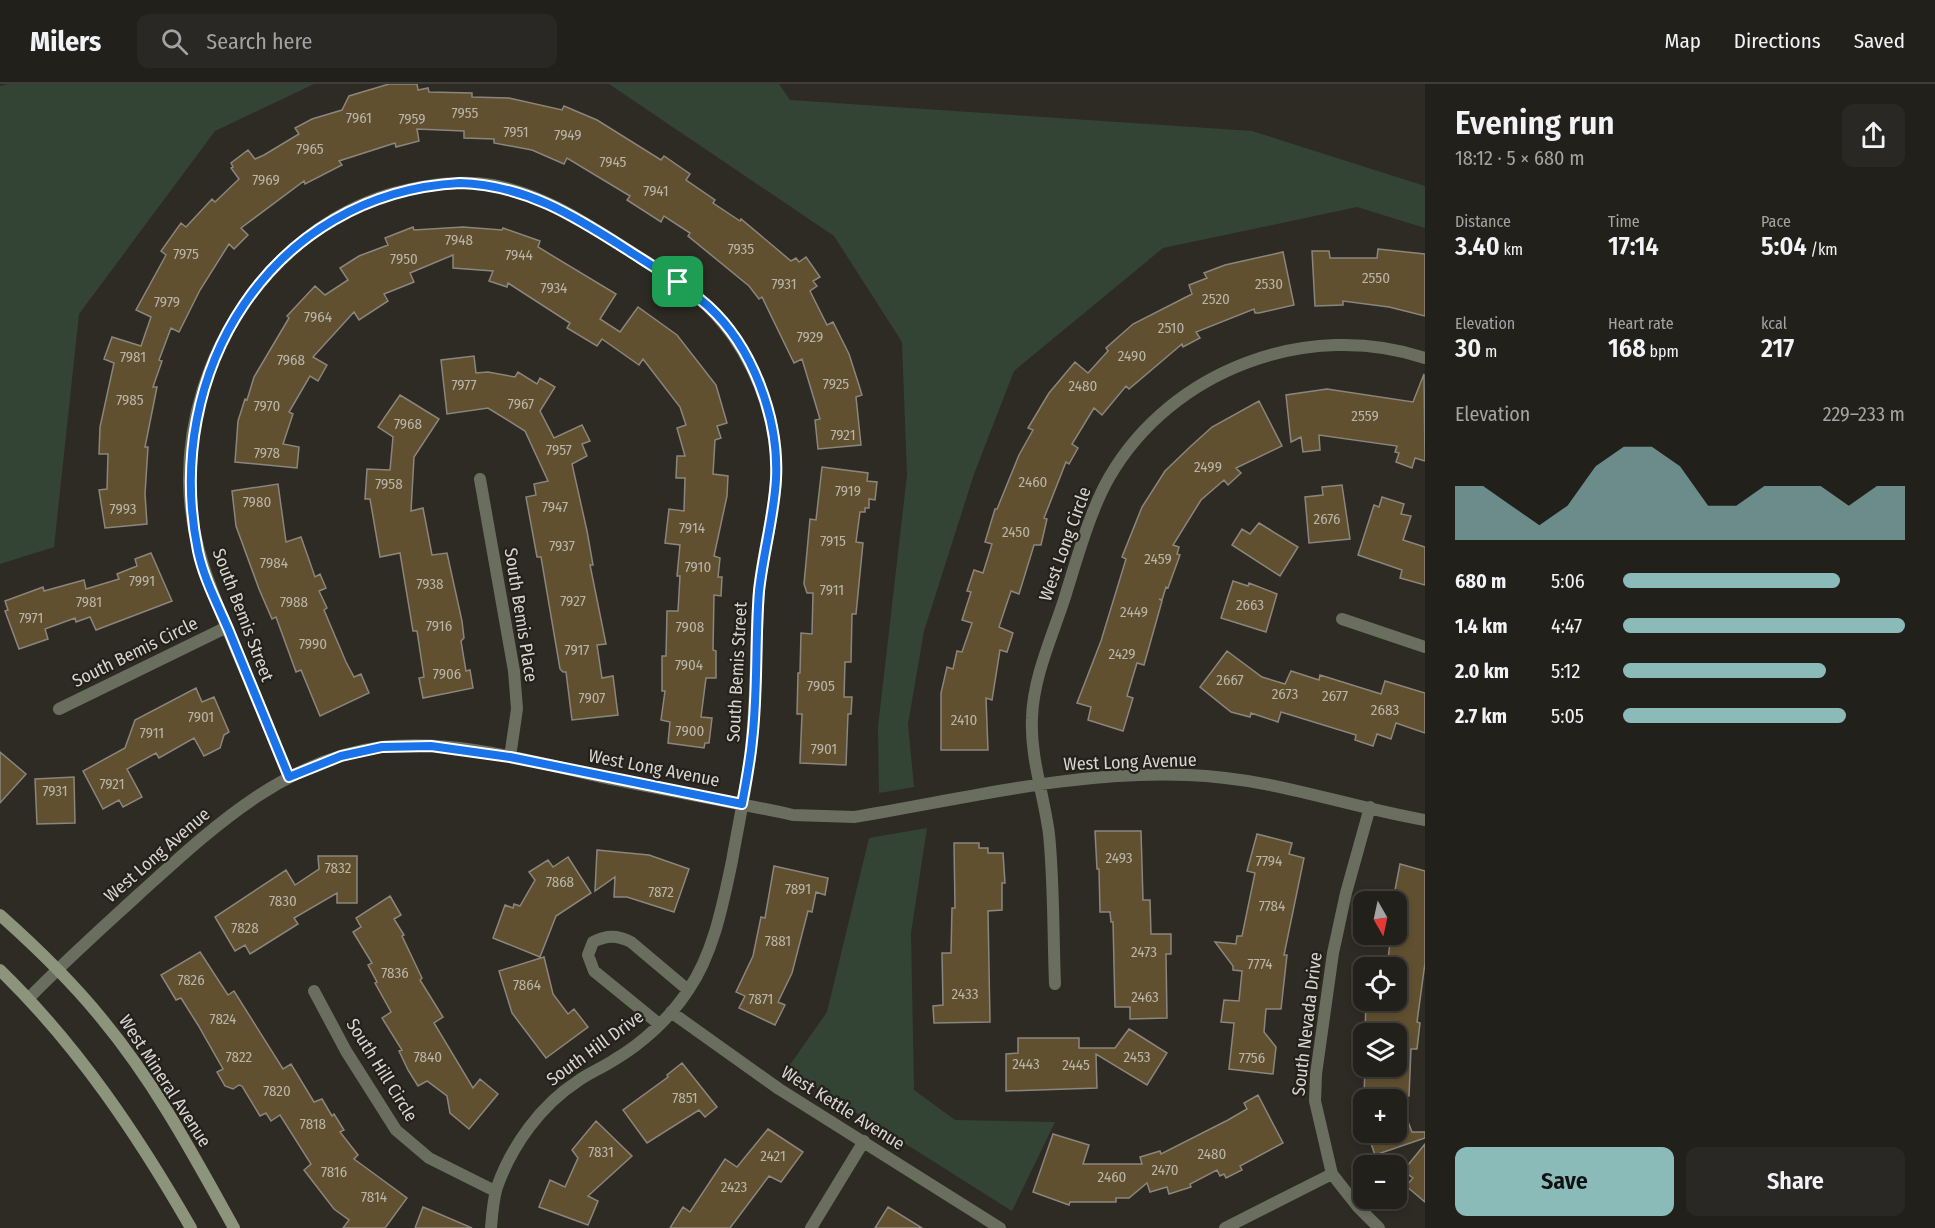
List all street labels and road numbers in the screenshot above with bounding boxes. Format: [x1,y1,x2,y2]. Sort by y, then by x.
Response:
street label: West Long Circle [1034,484,1096,604]
street label: South Bemis Street [208,545,279,685]
street label: South Bemis Place [500,546,542,684]
street label: South Bemis Street [722,601,752,743]
street label: South Bemis Circle [69,612,202,692]
street label: West Long Avenue [586,744,722,792]
street label: West Long Avenue [1063,749,1197,775]
street label: West Long Avenue [99,803,215,907]
street label: South Nevada Drive [1287,951,1327,1097]
street label: South Hill Drive [542,1005,648,1091]
street label: West Mineral Avenue [114,1011,216,1151]
street label: South Hill Circle [342,1014,422,1126]
street label: West Kettle Avenue [777,1061,909,1155]

